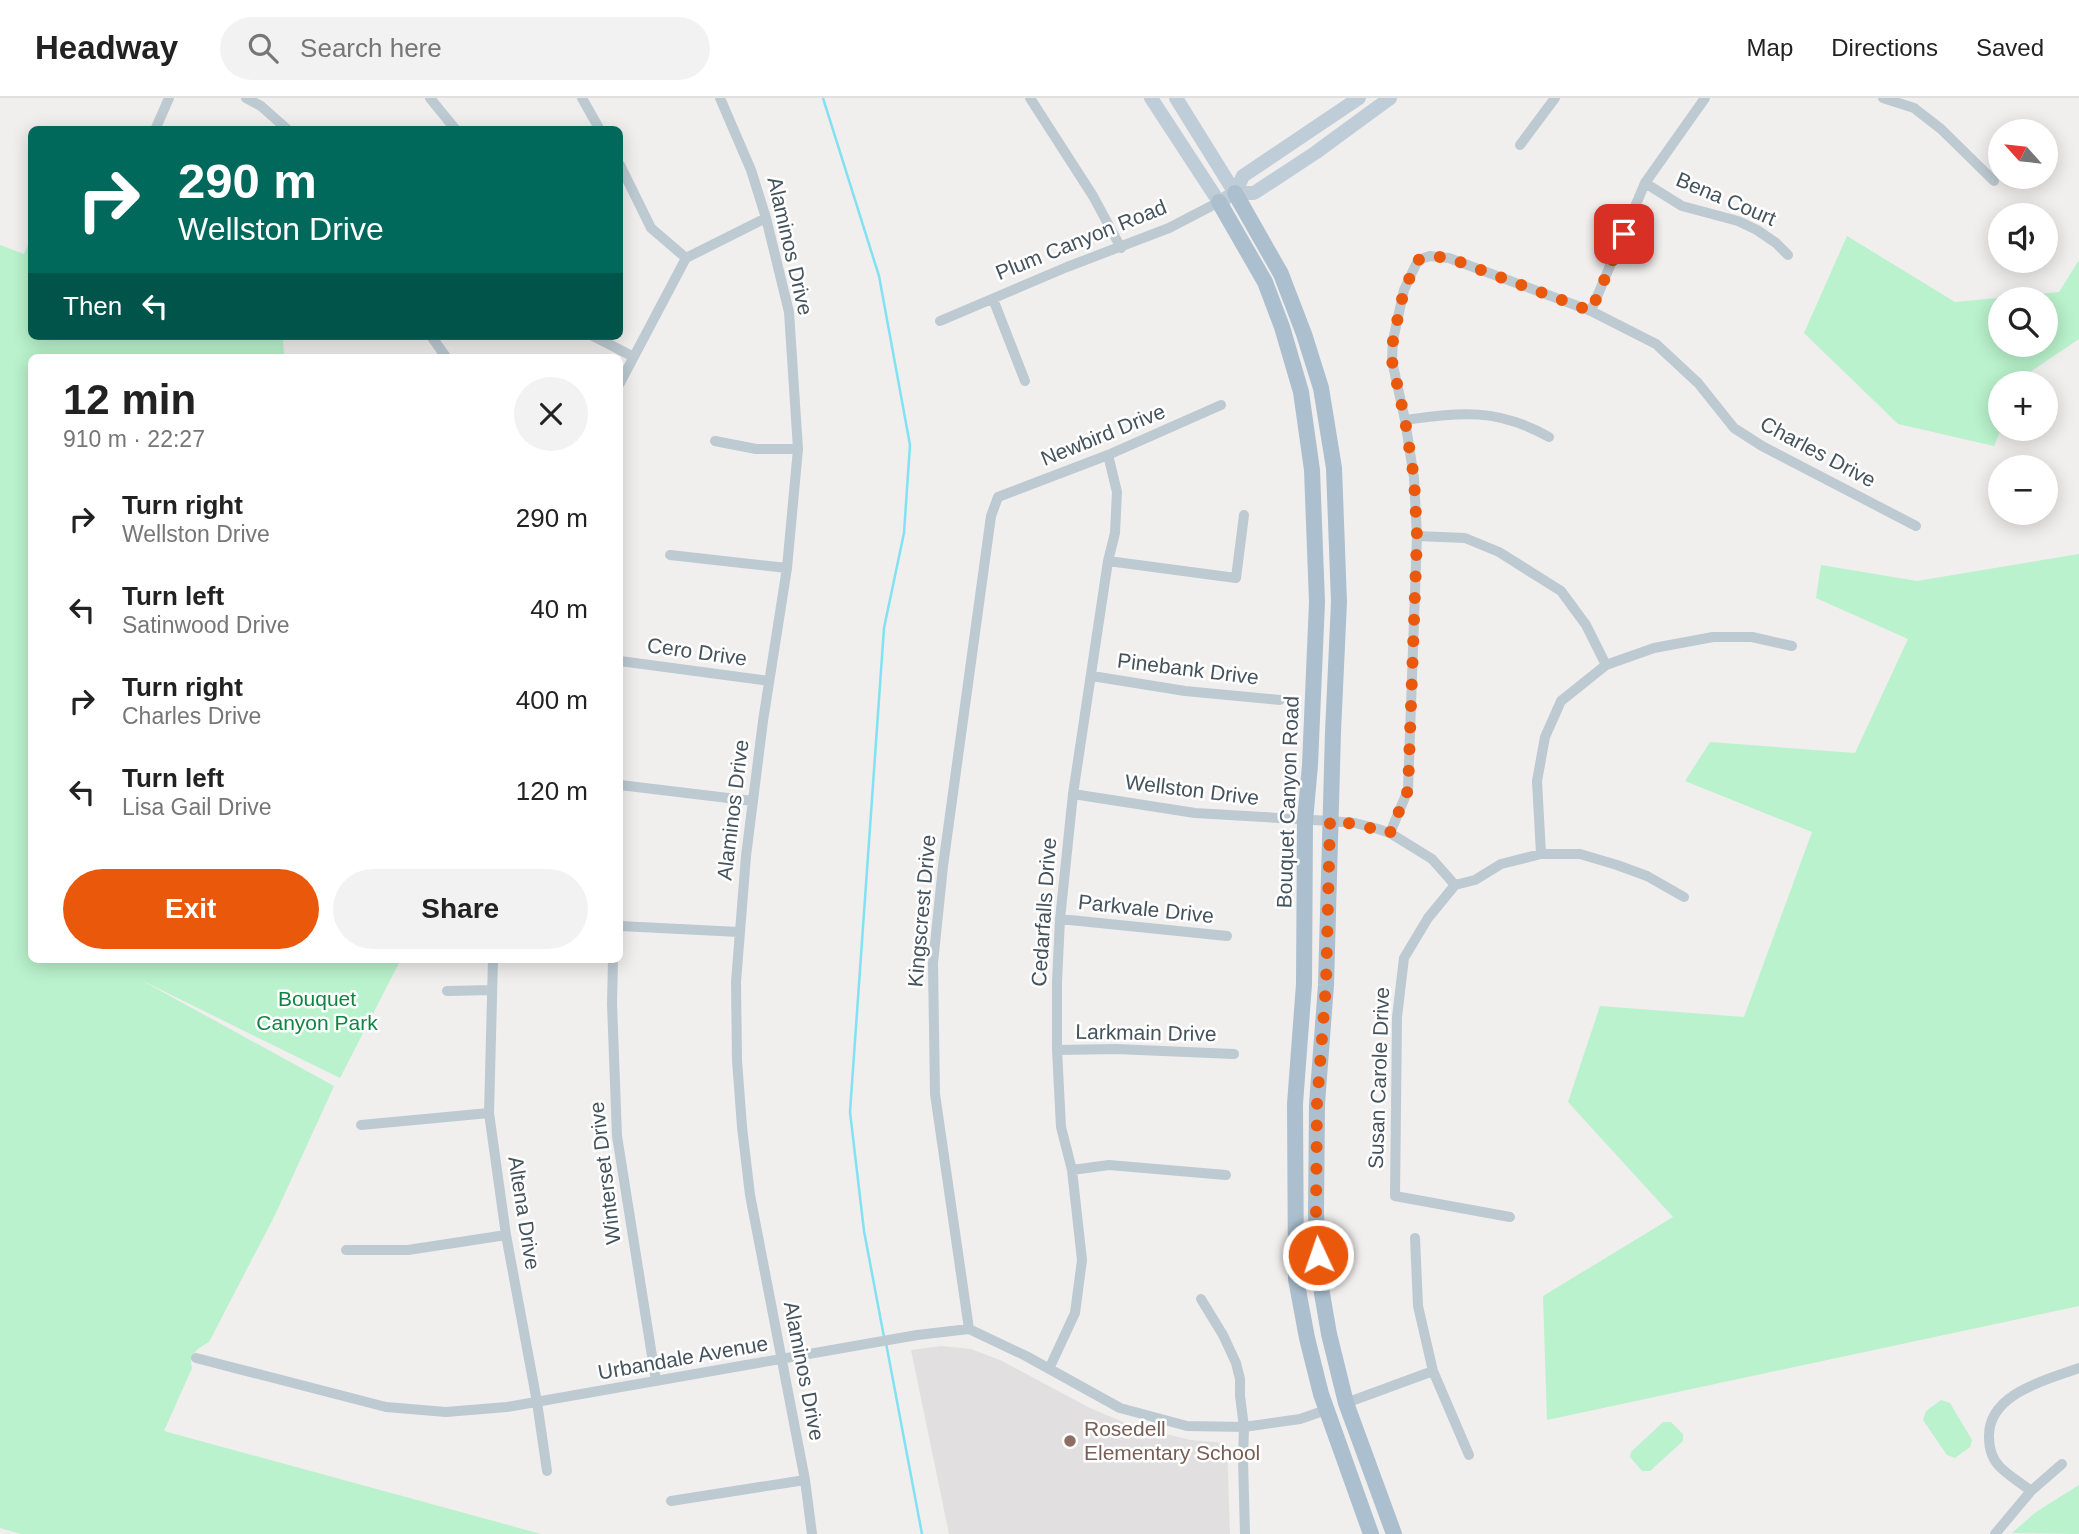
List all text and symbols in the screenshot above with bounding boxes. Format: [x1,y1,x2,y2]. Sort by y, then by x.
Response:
search box [220,17,710,80]
text: Headway [35,29,178,66]
icon: search [244,29,282,67]
text: Search here [300,33,442,63]
text: Map [1747,34,1793,61]
text: Directions [1831,34,1938,61]
text: Saved [1976,34,2044,61]
north arrow [1988,119,2058,189]
map controls [1988,119,2058,525]
icon: right [63,154,154,245]
text: 290 m [178,154,317,208]
street label: Bena Court [1673,167,1780,230]
street label: Alaminos Drive [763,175,818,317]
street label: Plum Canyon Road [992,195,1170,284]
button: sound [1988,203,2058,273]
pin [1594,204,1654,264]
text: Wellston Drive [178,211,384,247]
icon: arrive [1605,215,1643,253]
icon: left [136,287,174,325]
button: search [1988,287,2058,357]
text: Then [63,291,122,321]
button: + [1988,371,2058,441]
text: 12 min [63,376,196,423]
button: close [514,377,588,451]
street label: Newbird Drive [1037,399,1168,470]
street label: Charles Drive [1757,412,1880,492]
text: 910 m · 22:27 [63,426,205,452]
button: − [1988,455,2058,525]
text: Turn right [122,490,243,520]
icon: right [63,500,101,538]
text: 290 m [516,503,588,533]
text: Wellston Drive [122,521,270,547]
text: Turn left [122,581,224,611]
icon: left [63,591,101,629]
text: 40 m [530,594,588,624]
text: Satinwood Drive [122,612,289,638]
street label: Cero Drive [646,633,748,670]
street label: Pinebank Drive [1116,648,1260,689]
text: Turn right [122,672,243,702]
icon: right [63,682,101,720]
text: 400 m [516,685,588,715]
street label: Bouquet Canyon Road [1272,695,1303,909]
text: Charles Drive [122,703,261,729]
street label: Alaminos Drive [712,738,753,881]
text: Turn left [122,763,224,793]
street label: Wellston Drive [1124,770,1260,809]
icon: left [63,773,101,811]
text: 120 m [516,776,588,806]
text: Lisa Gail Drive [122,794,272,820]
street label: Kingscrest Drive [903,834,940,988]
street label: Cedarfalls Drive [1027,837,1060,987]
button: Exit [63,869,319,949]
button: Share [333,869,588,949]
street label: Parkvale Drive [1077,890,1215,927]
park label: Bouquet Canyon Park [256,987,378,1034]
street label: Susan Carole Drive [1364,987,1393,1169]
street label: Larkmain Drive [1075,1020,1217,1045]
street label: Winterset Drive [584,1100,625,1246]
street label: Altena Drive [504,1155,545,1271]
position arrow [1281,1218,1355,1292]
street label: Alaminos Drive [780,1299,829,1442]
street label: Urbandale Avenue [596,1331,770,1384]
place label: Rosedell Elementary School [1084,1417,1260,1464]
marker: Rosedell Elementary School [1062,1433,1078,1449]

